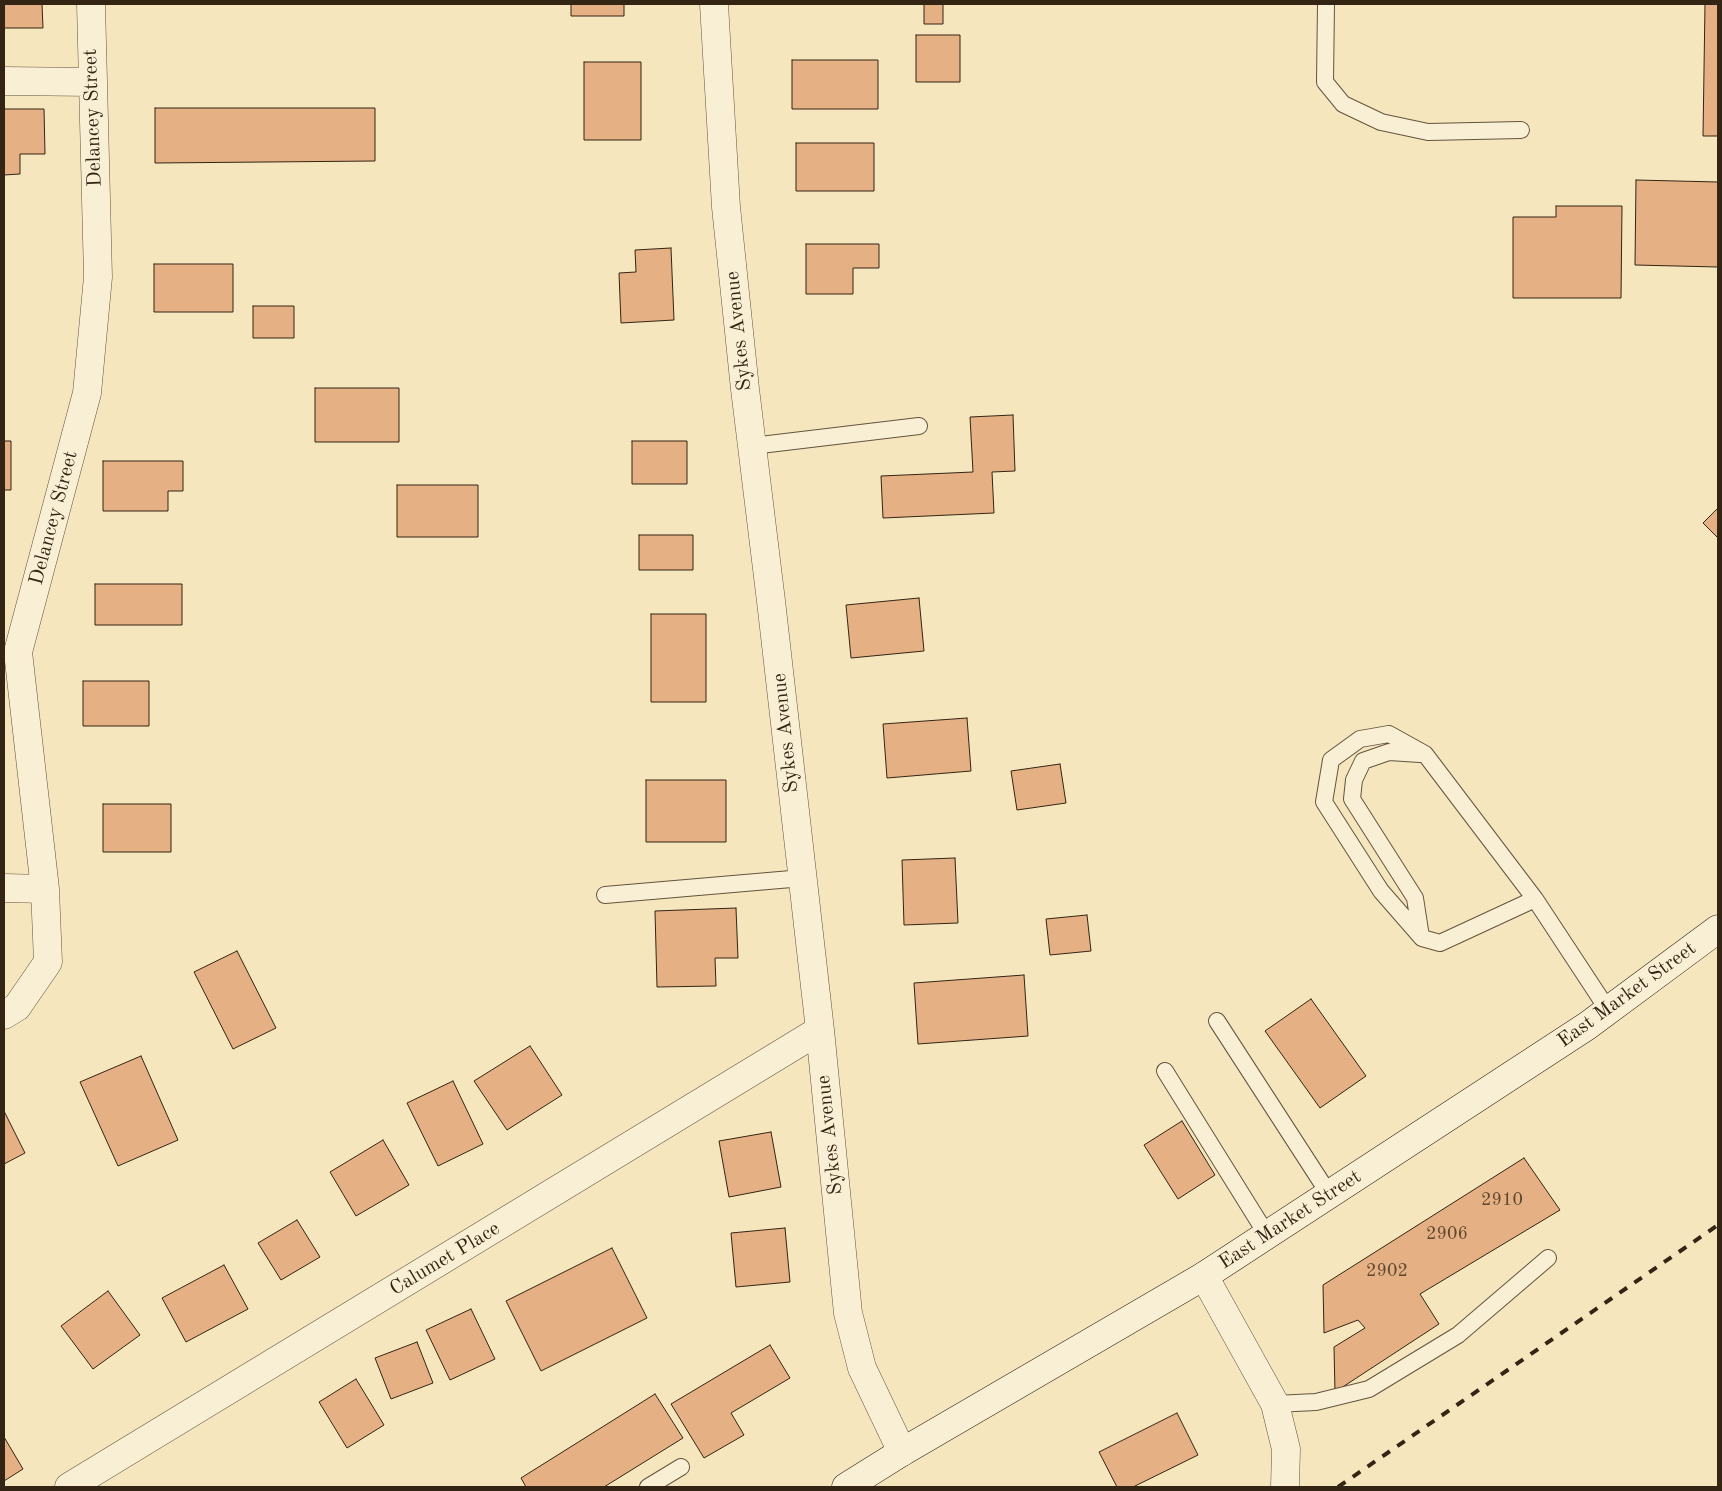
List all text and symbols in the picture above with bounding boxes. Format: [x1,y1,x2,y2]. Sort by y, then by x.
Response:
street label: Delancey Street [79,49,107,187]
street label: Sykes Avenue [721,270,757,392]
street label: Delancey Street [25,448,83,588]
street label: Sykes Avenue [768,672,804,794]
street label: East Market Street [1553,937,1701,1053]
street label: Sykes Avenue [812,1074,848,1196]
street label: East Market Street [1214,1165,1366,1275]
house number: 2910 [1481,1189,1523,1211]
street label: Calumet Place [386,1217,504,1301]
house number: 2906 [1426,1223,1468,1245]
house number: 2902 [1366,1260,1408,1282]

